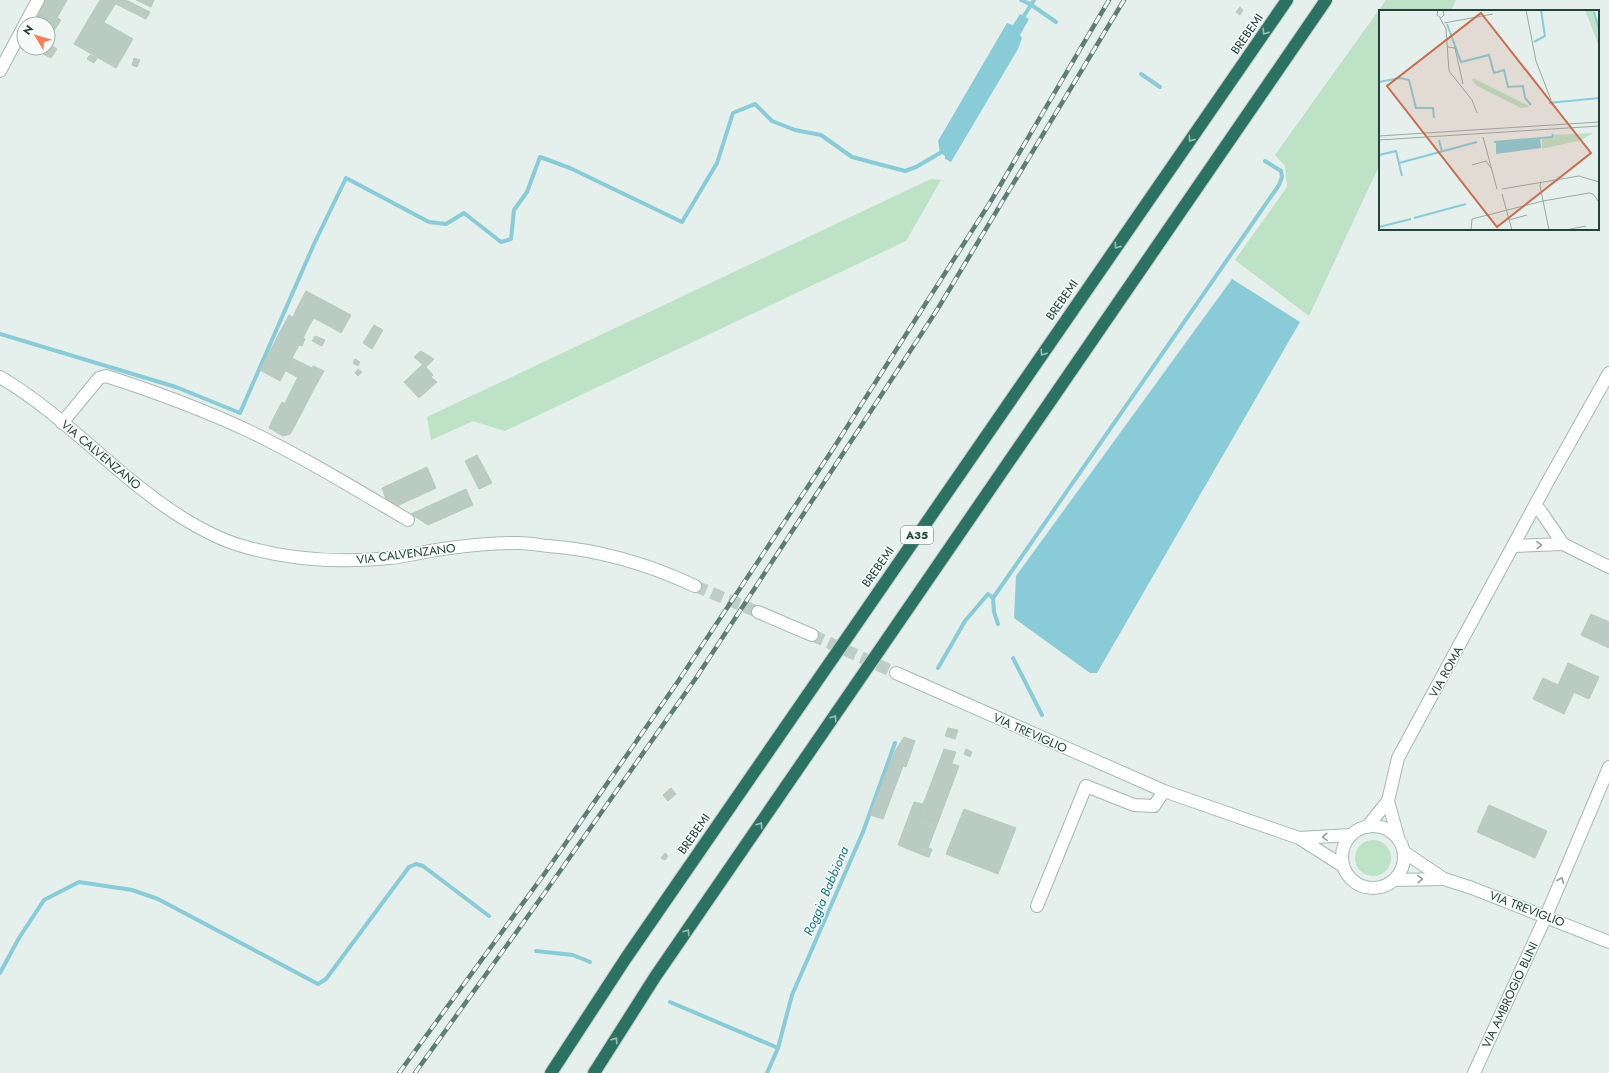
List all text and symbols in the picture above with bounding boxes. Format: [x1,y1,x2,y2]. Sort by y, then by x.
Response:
street label: BREBEMI [1226,10,1268,58]
inset map [1379,10,1599,230]
north arrow [16,16,56,56]
text: N [19,21,37,38]
one-way arrow [1262,28,1270,35]
one-way arrow [1188,135,1196,142]
one-way arrow [1114,242,1122,249]
street label: BREBEMI [1041,276,1083,324]
one-way arrow [1040,349,1048,356]
street label: VIA CALVENZANO [57,416,145,494]
road number: A35 [901,526,933,544]
street label: VIA CALVENZANO [355,539,457,569]
one-way arrow [1536,540,1542,549]
street label: BREBEMI [857,543,899,591]
street label: VIA ROMA [1424,643,1468,701]
street label: VIA TREVIGLIO [990,709,1070,757]
one-way arrow [829,715,836,722]
street label: BREBEMI [673,810,715,858]
one-way arrow [755,822,763,829]
one-way arrow [1322,833,1328,842]
water label: Roggia Babbiona [799,843,853,939]
one-way arrow [1417,875,1423,883]
one-way arrow [1556,877,1564,885]
street label: VIA TREVIGLIO [1487,886,1567,932]
one-way arrow [682,929,690,936]
street label: VIA AMBROGIO BLINI [1477,939,1543,1051]
one-way arrow [610,1037,618,1044]

